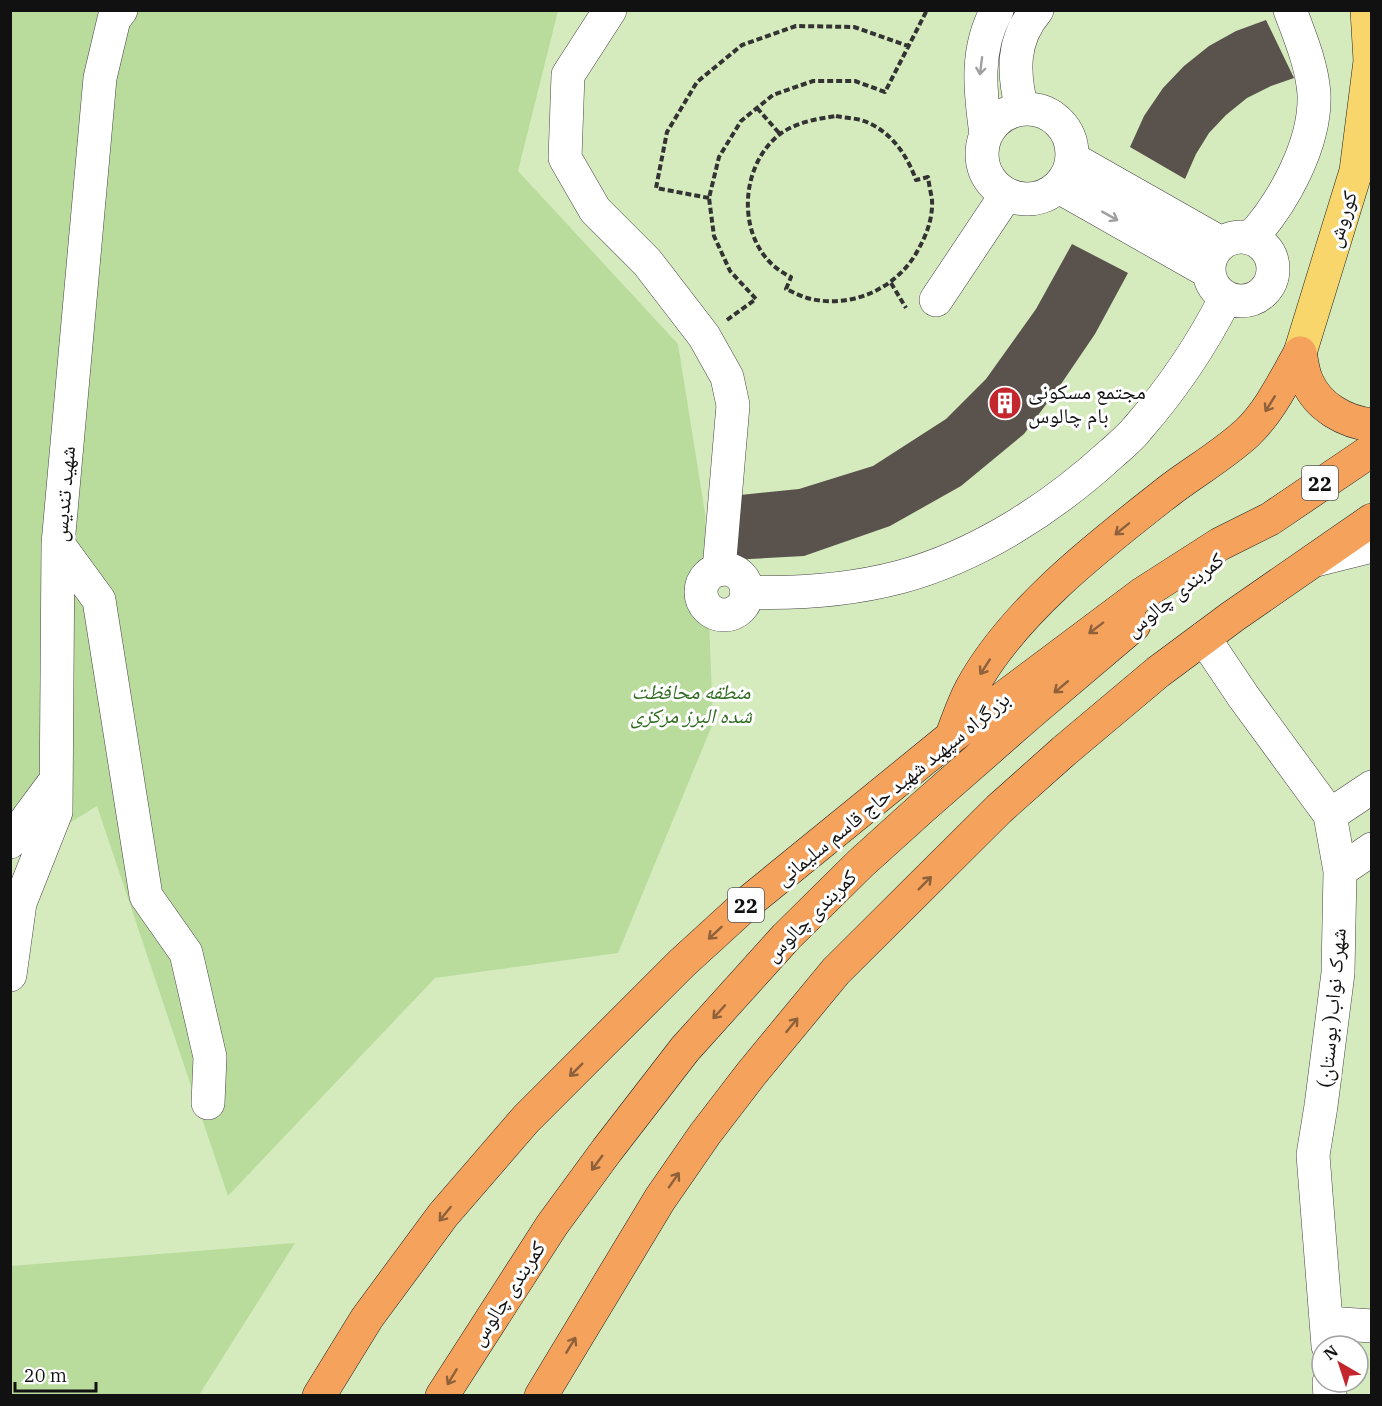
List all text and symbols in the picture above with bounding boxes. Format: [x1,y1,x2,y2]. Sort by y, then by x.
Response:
one-way arrow [975,56,986,75]
street label: کوروش [1319,187,1363,251]
one-way arrow [1101,210,1118,222]
place label: مجتمع مسکونی بام چالوس [1028,377,1146,430]
building icon: مجتمع مسکونی بام چالوس [987,385,1023,421]
one-way arrow [1263,395,1276,412]
street label: شهید تندیس [45,445,81,543]
road number: 22 [1302,466,1338,500]
one-way arrow [1115,522,1130,536]
street label: کمربندی چالوس [1119,545,1230,643]
one-way arrow [1089,622,1105,634]
one-way arrow [979,658,991,675]
park label: منطقه محافظت شده البرز مرکزی [630,677,753,729]
one-way arrow [1053,680,1069,693]
street label: بزرگراه سپهبد شهید حاج قاسم سلیمانی [769,685,1016,892]
street label: کمربندی چالوس [758,863,862,967]
one-way arrow [918,875,932,890]
road number: 22 [728,888,764,922]
one-way arrow [707,926,722,941]
street label: شهرک نواب( بوستان) [1310,927,1352,1089]
one-way arrow [712,1004,726,1019]
one-way arrow [785,1017,798,1033]
one-way arrow [568,1063,583,1077]
one-way arrow [591,1155,603,1171]
one-way arrow [668,1172,680,1188]
one-way arrow [438,1206,451,1222]
street label: کمربندی چالوس [463,1235,552,1351]
north arrow [1310,1334,1370,1394]
one-way arrow [566,1337,578,1354]
text: N [1319,1341,1342,1364]
scale bar [15,1355,96,1393]
text: 20 m [24,1364,67,1387]
one-way arrow [446,1368,458,1385]

